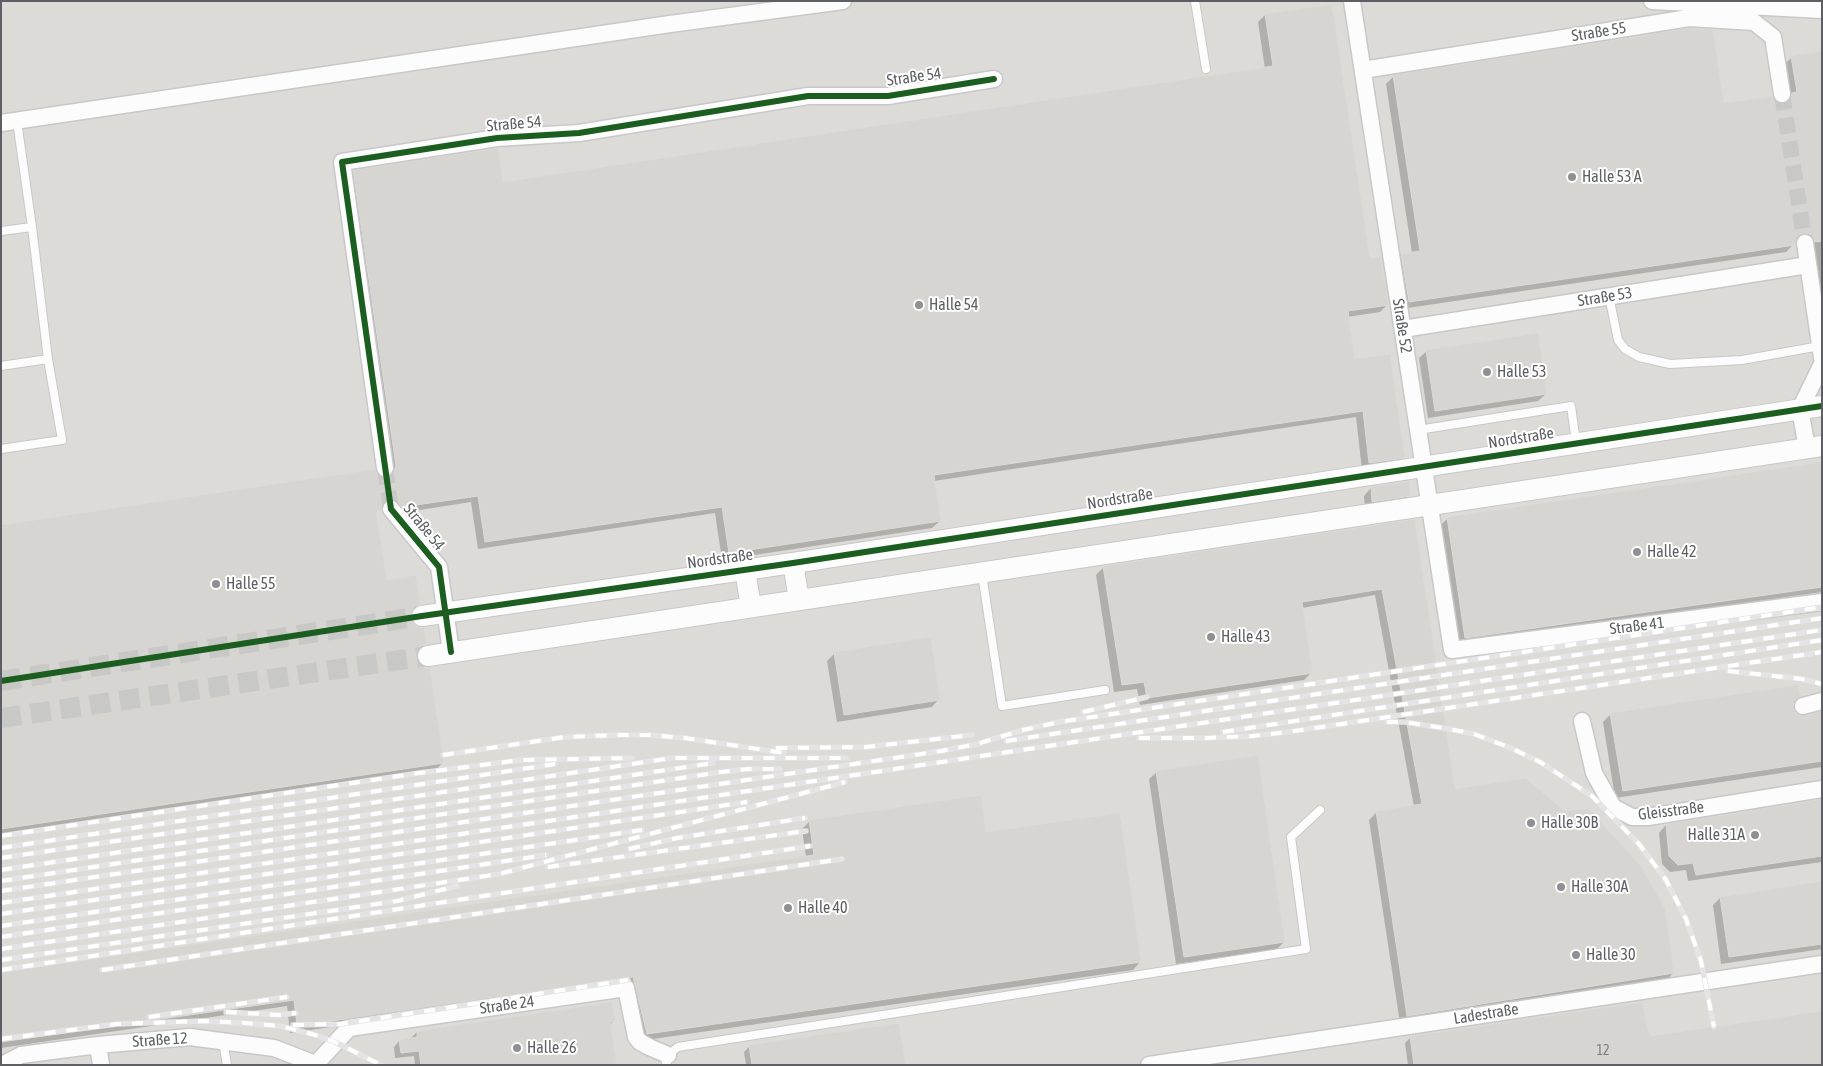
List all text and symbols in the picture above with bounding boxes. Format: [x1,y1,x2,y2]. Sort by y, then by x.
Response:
street label: Straße 55 [1570,18,1628,46]
street label: Straße 54 [885,64,943,90]
street label: Straße 54 [486,112,542,136]
place label: Halle 53 A [1582,167,1642,187]
marker: Halle 53 A [1566,171,1578,183]
street label: Straße 53 [1576,283,1634,311]
place label: Halle 54 [929,295,979,315]
street label: Straße 52 [1388,297,1416,355]
marker: Halle 54 [913,299,925,311]
place label: Halle 53 [1497,362,1547,382]
marker: Halle 53 [1481,366,1493,378]
street label: Nordstraße [1487,423,1555,453]
street label: Nordstraße [1086,484,1154,514]
street label: Straße 54 [399,500,449,554]
place label: Halle 42 [1647,542,1697,562]
street label: Nordstraße [686,545,754,573]
marker: Halle 42 [1631,546,1643,558]
place label: Halle 55 [226,574,276,594]
marker: Halle 55 [210,578,222,590]
street label: Straße 41 [1608,613,1666,639]
place label: Halle 43 [1221,627,1271,647]
marker: Halle 43 [1205,631,1217,643]
street label: Gleisstraße [1637,797,1705,825]
place label: Halle 30B [1541,813,1598,833]
marker: Halle 30B [1525,817,1537,829]
place label: Halle 31A [1688,825,1745,845]
marker: Halle 31A [1749,829,1761,841]
place label: Halle 30A [1571,877,1628,897]
marker: Halle 30A [1555,881,1567,893]
place label: Halle 40 [798,898,848,918]
marker: Halle 40 [782,902,794,914]
place label: Halle 30 [1586,945,1636,965]
marker: Halle 30 [1570,949,1582,961]
street label: Straße 24 [478,992,536,1018]
street label: Ladestraße [1452,999,1520,1029]
street label: Straße 12 [132,1028,188,1052]
place label: Halle 26 [527,1038,577,1058]
marker: Halle 26 [511,1042,523,1054]
house number: 12 [1596,1043,1610,1059]

